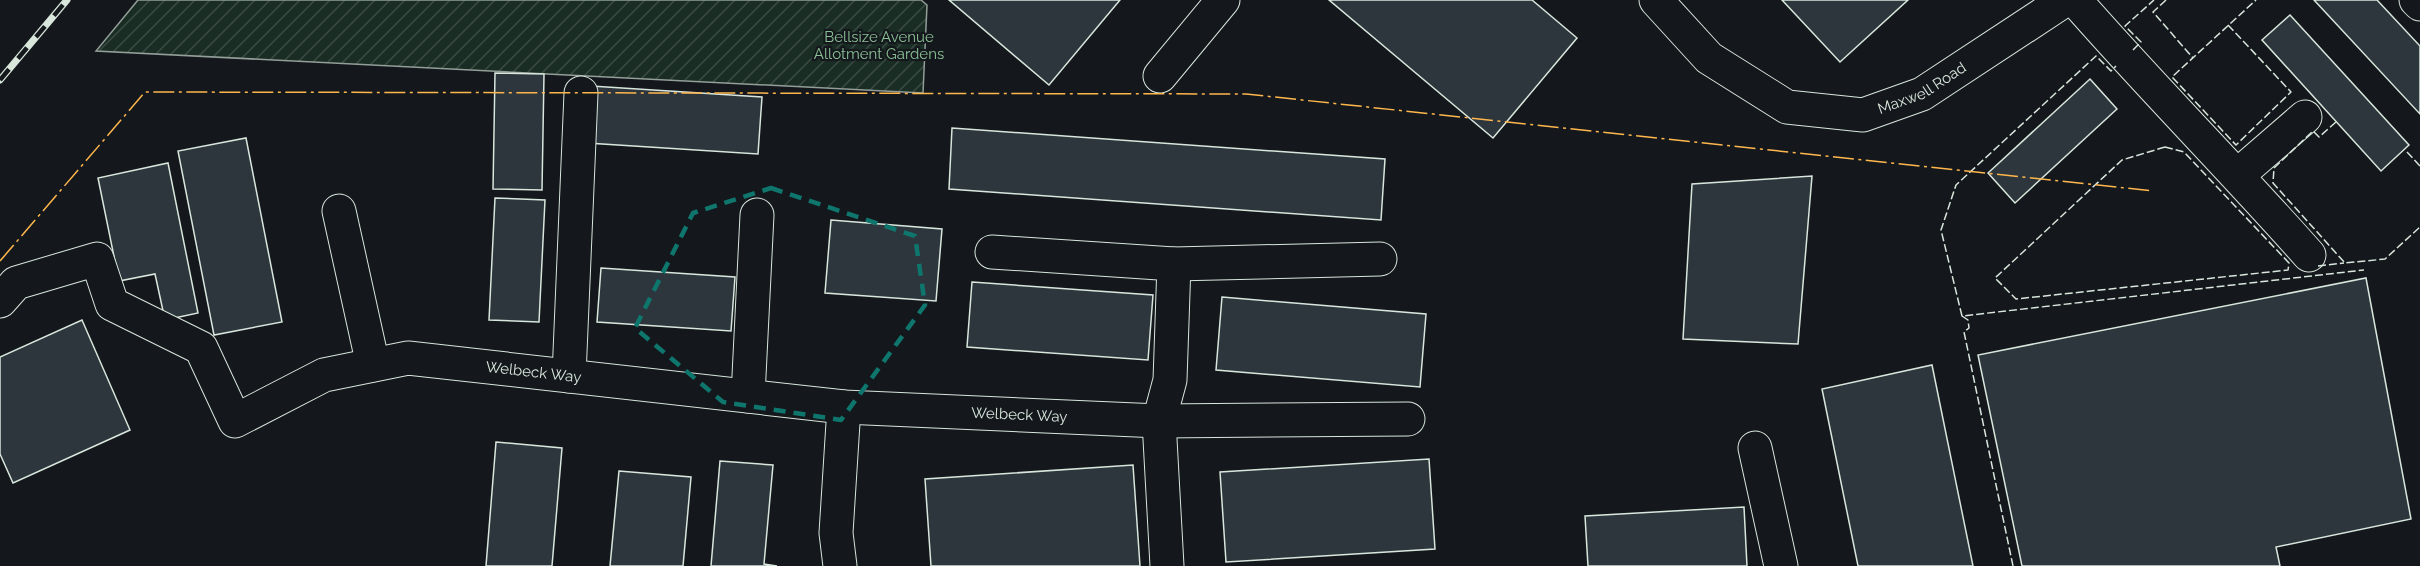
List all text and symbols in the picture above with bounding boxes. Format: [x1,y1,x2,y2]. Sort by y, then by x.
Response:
park label: Bellsize Avenue Allotment Gardens [814,28,944,63]
street label: Maxwell Road [1875,59,1969,118]
street label: Welbeck Way [485,358,582,386]
street label: Welbeck Way [971,404,1068,426]

